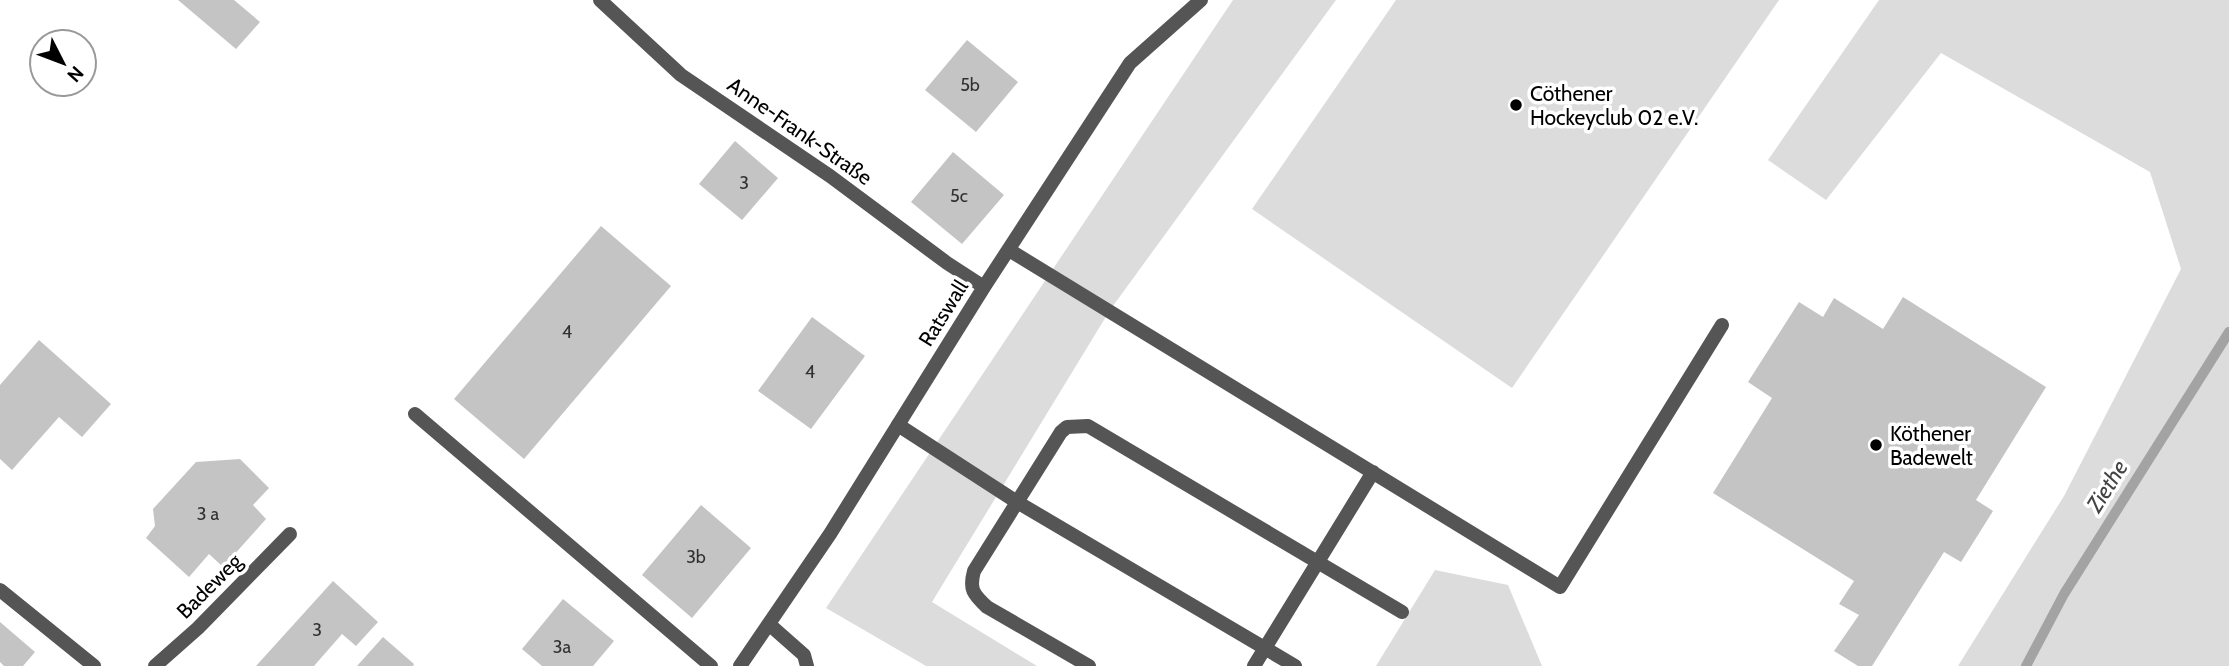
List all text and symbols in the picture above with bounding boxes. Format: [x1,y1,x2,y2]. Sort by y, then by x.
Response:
north arrow [28,28,98,98]
text: N [62,61,88,87]
street label: Anne-Frank-Straße [723,72,877,190]
house number: 5b [960,74,980,96]
place label: Cöthener Hockeyclub 02 e.V. [1530,81,1698,130]
marker: Cöthener Hockeyclub 02 e.V. [1508,97,1524,113]
house number: 3 [739,172,749,194]
house number: 5c [950,185,968,207]
street label: Ratswall [913,275,973,351]
house number: 4 [562,321,572,343]
house number: 4 [805,361,815,383]
place label: Köthener Badewelt [1890,421,1973,470]
marker: Köthener Badewelt [1868,437,1884,453]
water label: Ziethe [2080,455,2134,518]
house number: 3 a [197,503,220,525]
house number: 3b [686,546,706,568]
street label: Badeweg [171,548,247,624]
house number: 3 [312,619,322,641]
house number: 3a [553,636,572,658]

